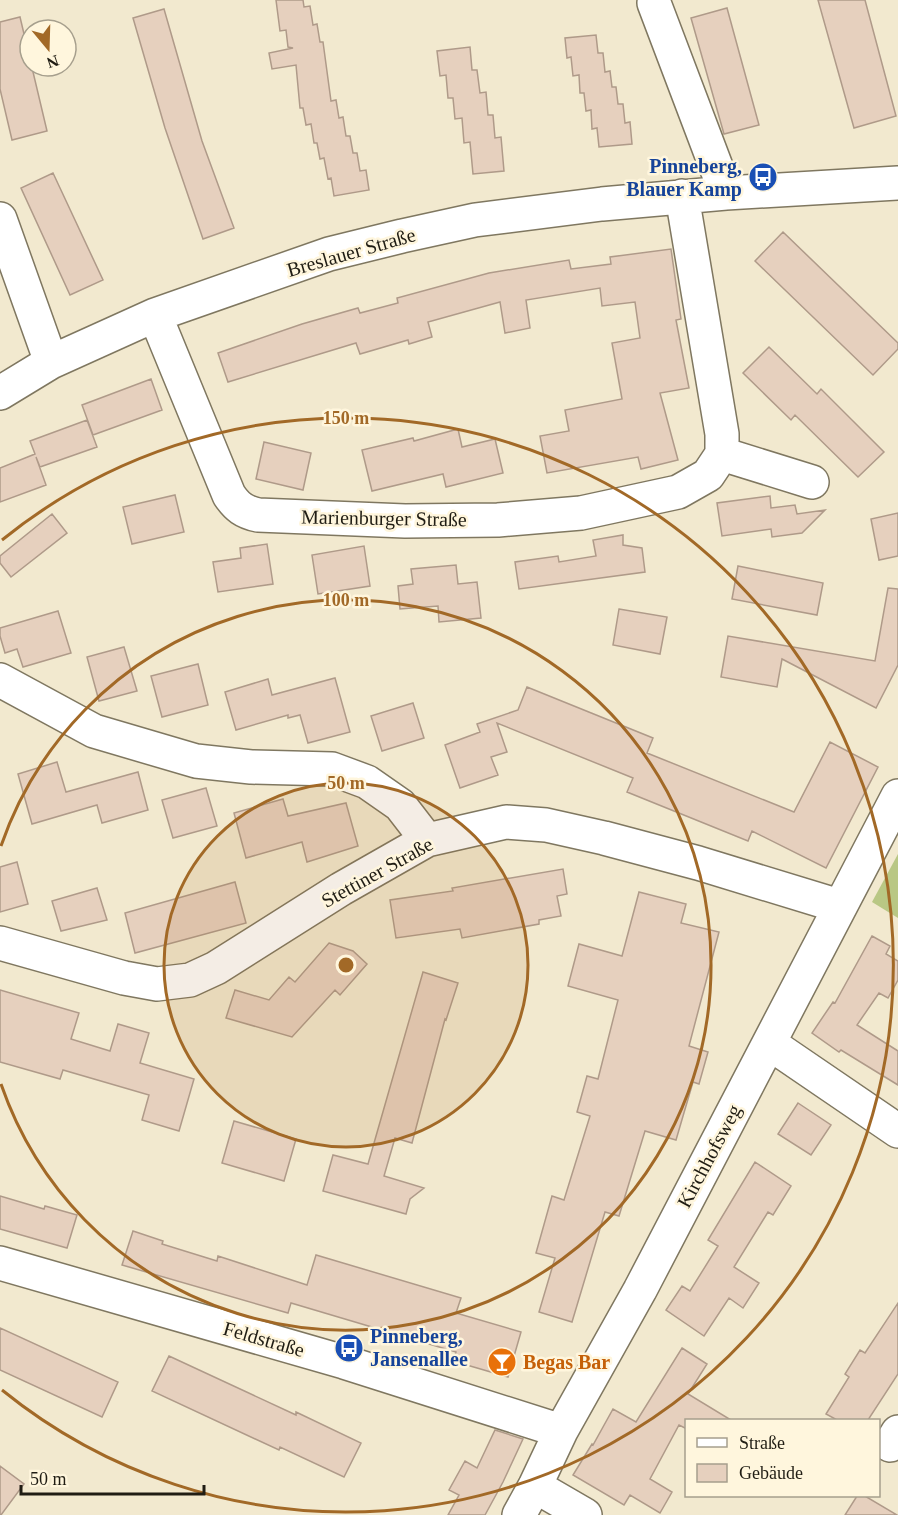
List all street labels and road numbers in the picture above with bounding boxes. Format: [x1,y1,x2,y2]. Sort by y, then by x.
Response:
street label: Breslauer Straße [284,223,418,281]
street label: Marienburger Straße [301,506,467,531]
street label: Stettiner Straße [318,832,437,912]
street label: Kirchhofsweg [673,1101,746,1212]
street label: Feldstraße [221,1317,307,1361]

